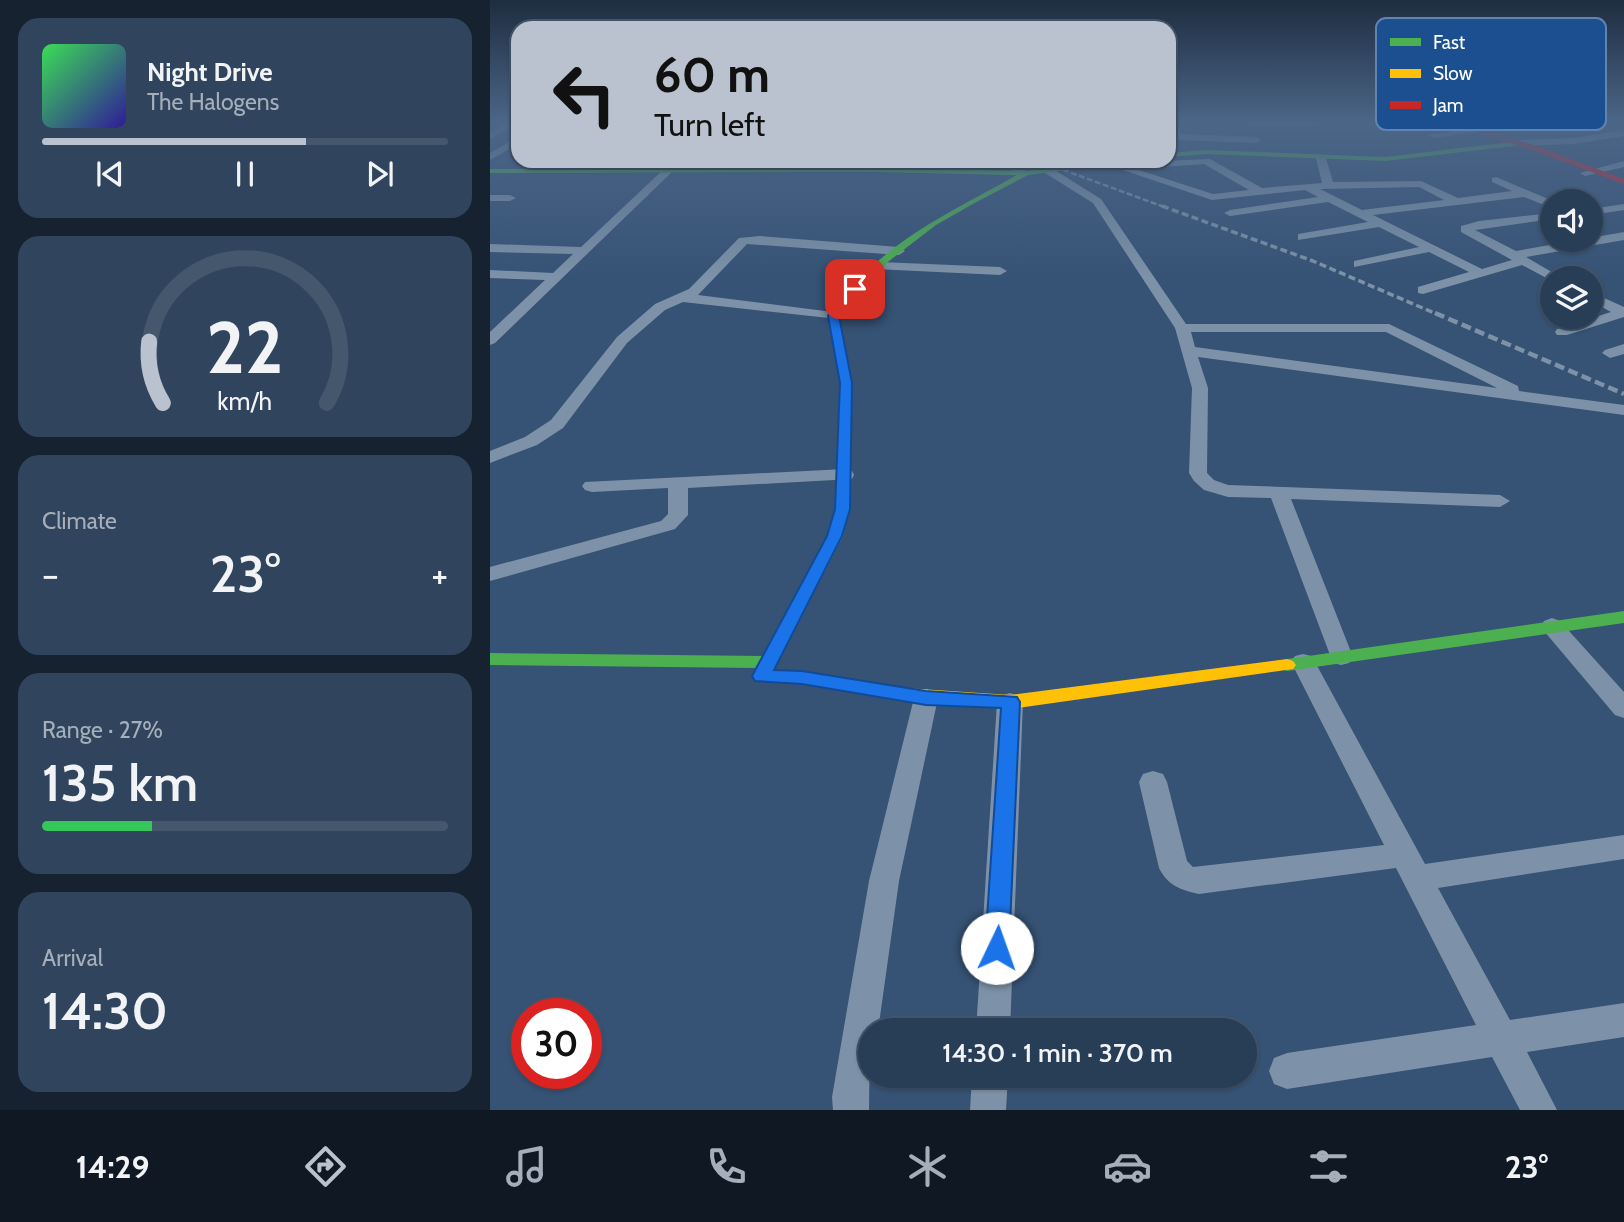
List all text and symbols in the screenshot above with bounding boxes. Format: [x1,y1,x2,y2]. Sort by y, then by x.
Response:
legend [1376,18,1606,130]
text: Fast [1433,31,1466,54]
text: 60 m [654,45,770,104]
icon: left [539,49,630,140]
text: Night Drive [147,56,273,88]
text: Slow [1433,62,1473,85]
text: The Halogens [147,88,279,116]
text: Jam [1432,94,1463,117]
text: Turn left [654,105,765,144]
icon: previous [91,155,129,193]
icon: pause [226,155,264,193]
icon: next [361,155,399,193]
map controls [1540,189,1603,329]
button: sound [1540,189,1603,252]
pin [825,259,885,319]
button: layers [1540,266,1603,329]
icon: arrive [836,270,874,308]
text: 22 [206,303,284,391]
text: km/h [218,385,272,415]
text: Climate [42,507,117,535]
text: 23° [210,542,280,605]
text: − [42,551,59,598]
text: + [431,551,448,598]
text: Range · 27% [42,716,163,744]
text: 135 km [42,751,198,814]
position arrow [960,911,1034,985]
text: Arrival [42,944,103,972]
text: 14:30 [42,979,168,1042]
speed limit sign: 30 [511,998,602,1089]
text: 14:30 · 1 min · 370 m [942,1037,1173,1069]
icon: directions [301,1142,350,1191]
icon: music [502,1142,551,1191]
icon: phone [702,1142,751,1191]
icon: climate [903,1142,952,1191]
icon: car [1103,1142,1152,1191]
icon: filters [1304,1142,1353,1191]
text: 14:29 [76,1147,150,1186]
text: 23° [1505,1147,1548,1186]

